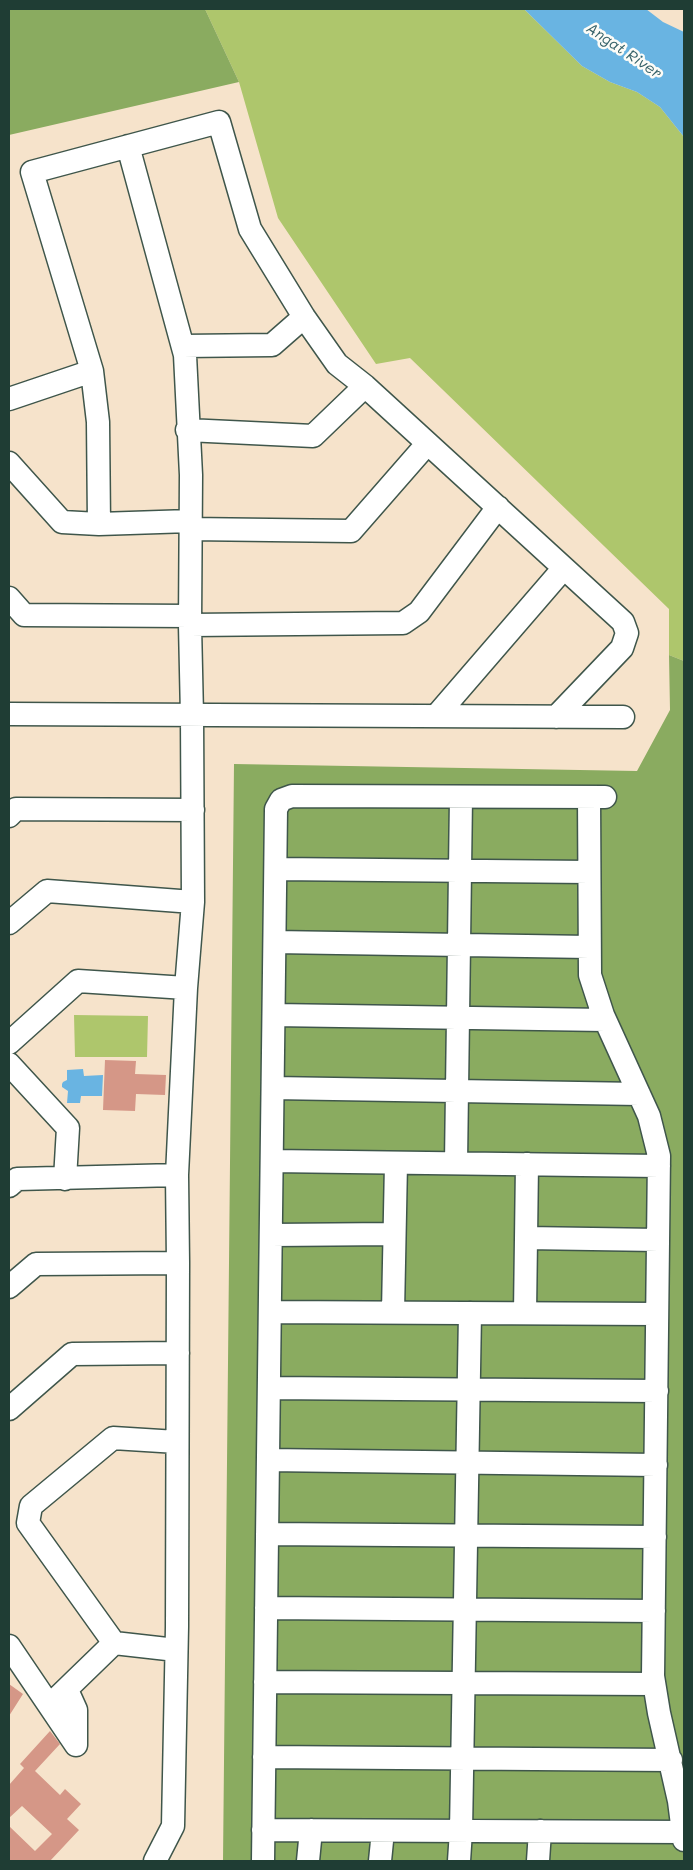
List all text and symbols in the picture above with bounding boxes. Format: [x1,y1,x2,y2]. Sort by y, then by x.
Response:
water label: Angat River [583,19,665,83]

